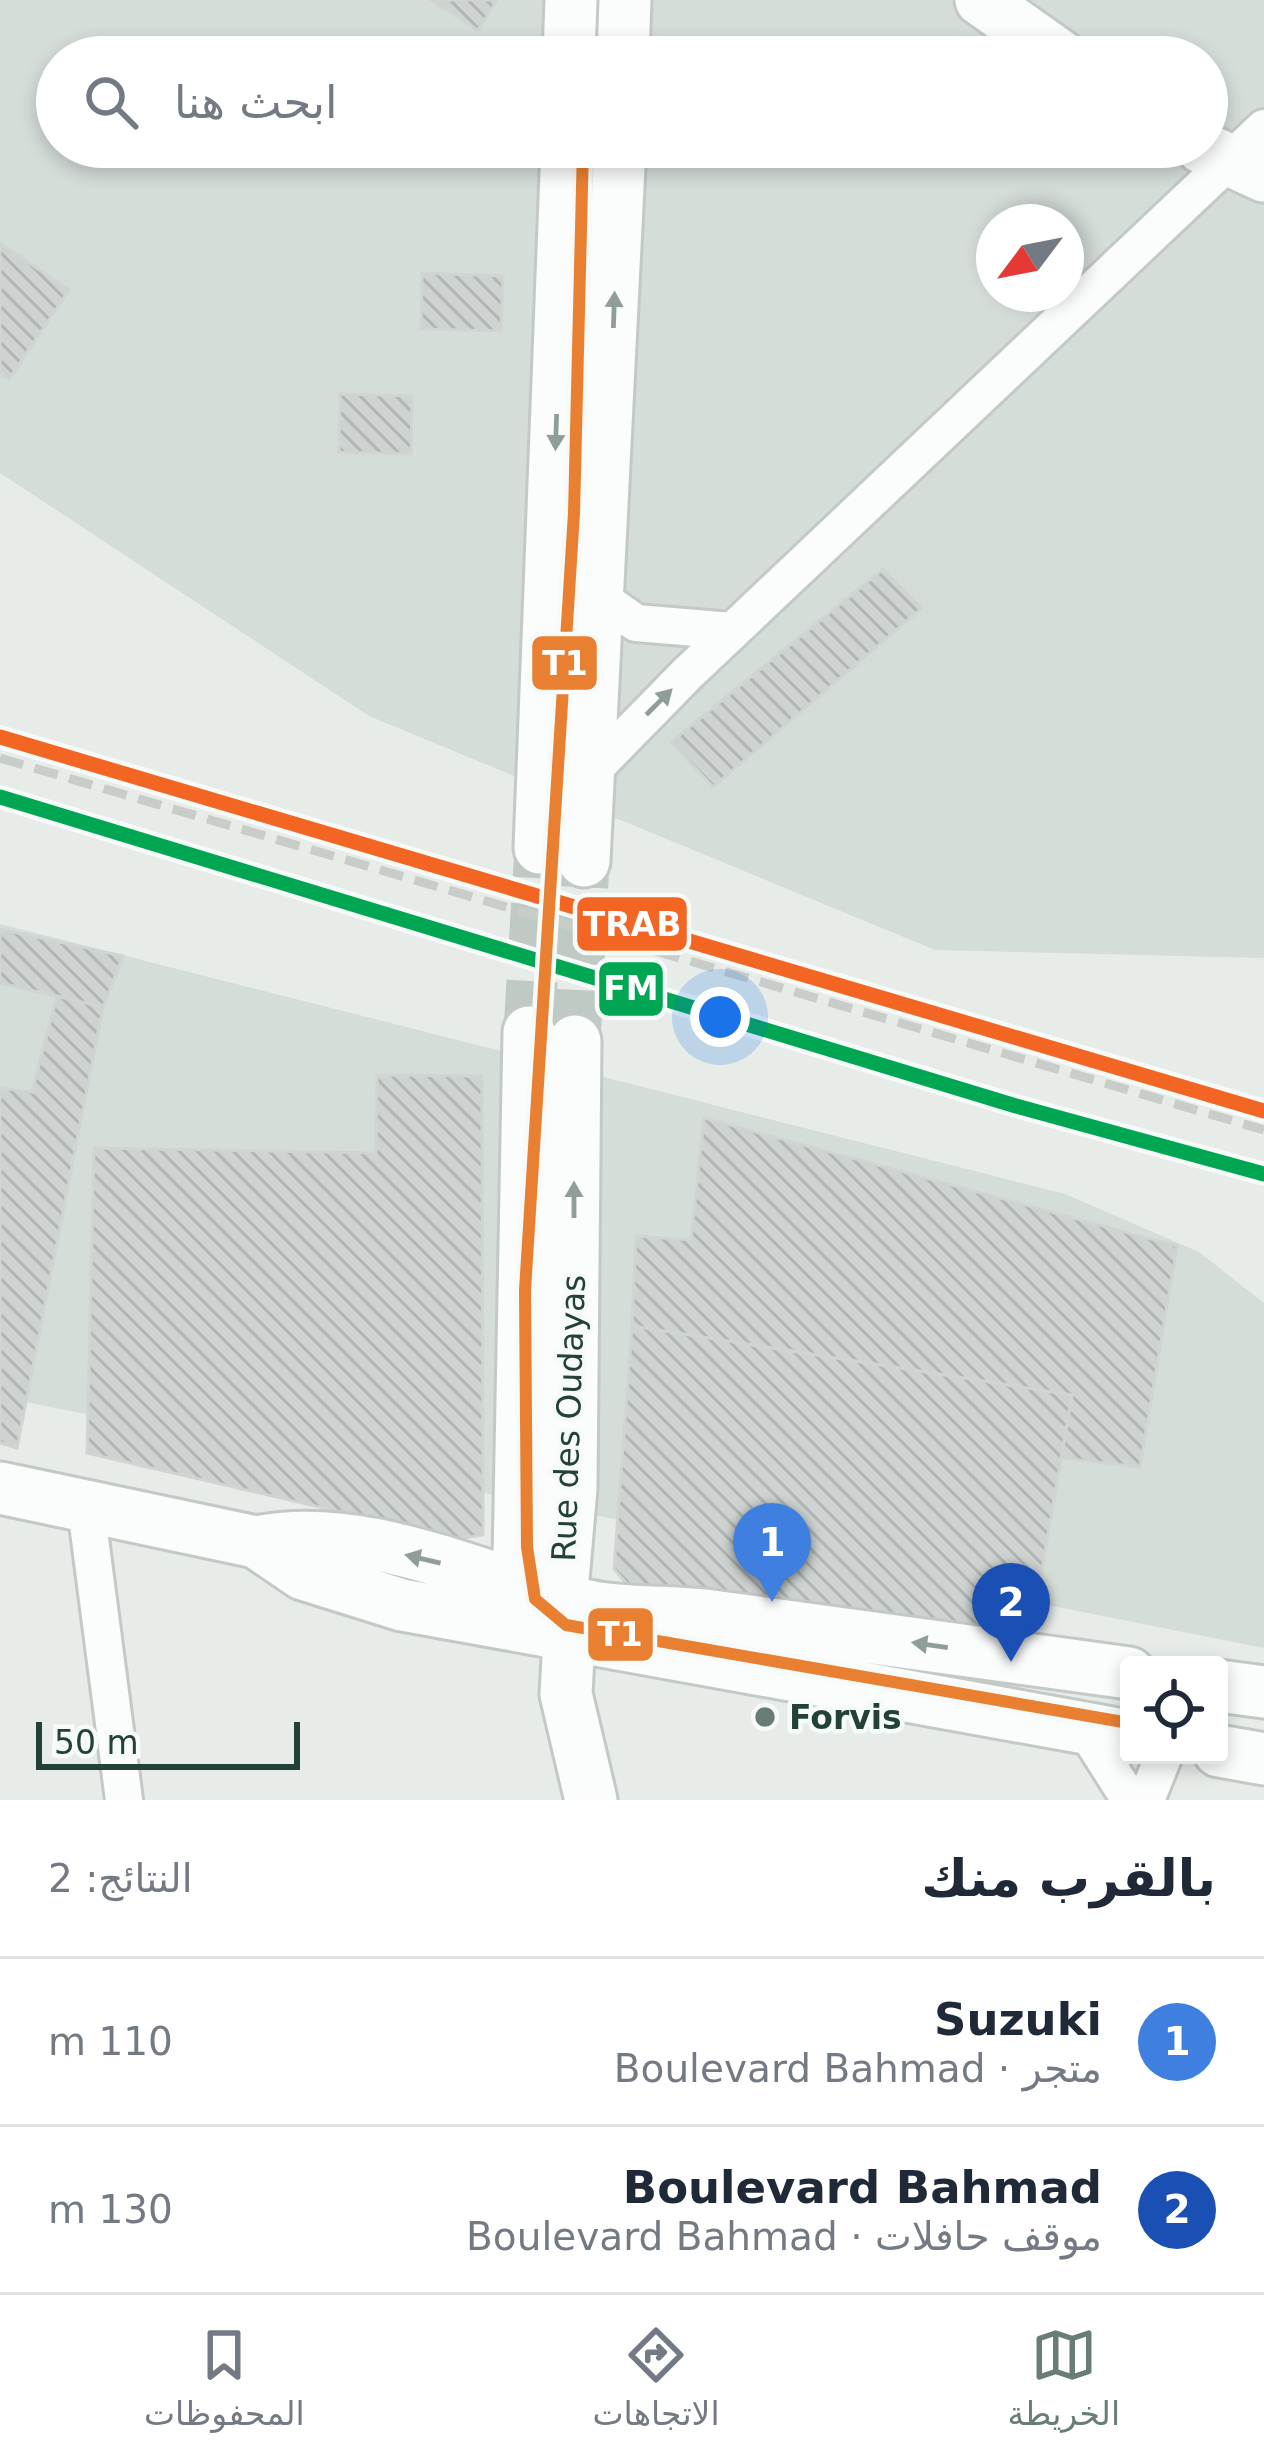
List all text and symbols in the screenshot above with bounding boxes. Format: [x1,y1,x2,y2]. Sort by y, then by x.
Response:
search box [36,36,1228,168]
icon: search [78,69,144,135]
text: ابحث هنا [174,76,338,129]
north arrow [976,204,1084,312]
one-way arrow [604,290,623,328]
one-way arrow [546,414,565,452]
line badge: T1 [530,634,599,692]
text: T1 [542,644,588,683]
one-way arrow [645,688,673,716]
line badge: TRAB [575,895,689,953]
text: TRAB [583,905,681,944]
line badge: FM [597,960,665,1018]
text: FM [603,969,659,1008]
your location [690,987,750,1047]
one-way arrow [564,1180,583,1218]
street label: Rue des Oudayas [544,1274,593,1562]
pin: 1 [733,1503,811,1602]
one-way arrow [405,1549,442,1568]
pin: 2 [972,1563,1050,1662]
line badge: T1 [586,1606,655,1663]
text: T1 [597,1615,643,1654]
one-way arrow [911,1636,948,1655]
map controls [1120,1656,1228,1764]
button: locate [1120,1656,1228,1764]
place label: Forvis [789,1698,902,1737]
marker: Forvis [752,1704,778,1730]
scale bar [36,1716,300,1769]
text: 50 m [54,1723,139,1762]
text: بالقرب منك [921,1849,1216,1908]
text: النتائج: 2 [48,1856,193,1901]
text: Suzuki [934,1993,1102,2046]
text: 110 m [48,2019,173,2064]
text: 1 [1163,2019,1191,2064]
text: متجر · Boulevard Bahmad [614,2046,1102,2091]
text: Boulevard Bahmad [623,2161,1102,2214]
text: 130 m [48,2187,173,2232]
text: 2 [1163,2187,1191,2232]
text: موقف حافلات · Boulevard Bahmad [466,2214,1102,2259]
tab: المحفوظات [144,2322,305,2433]
tab: الاتجاهات [593,2322,720,2433]
tab: الخريطة [1007,2322,1120,2433]

